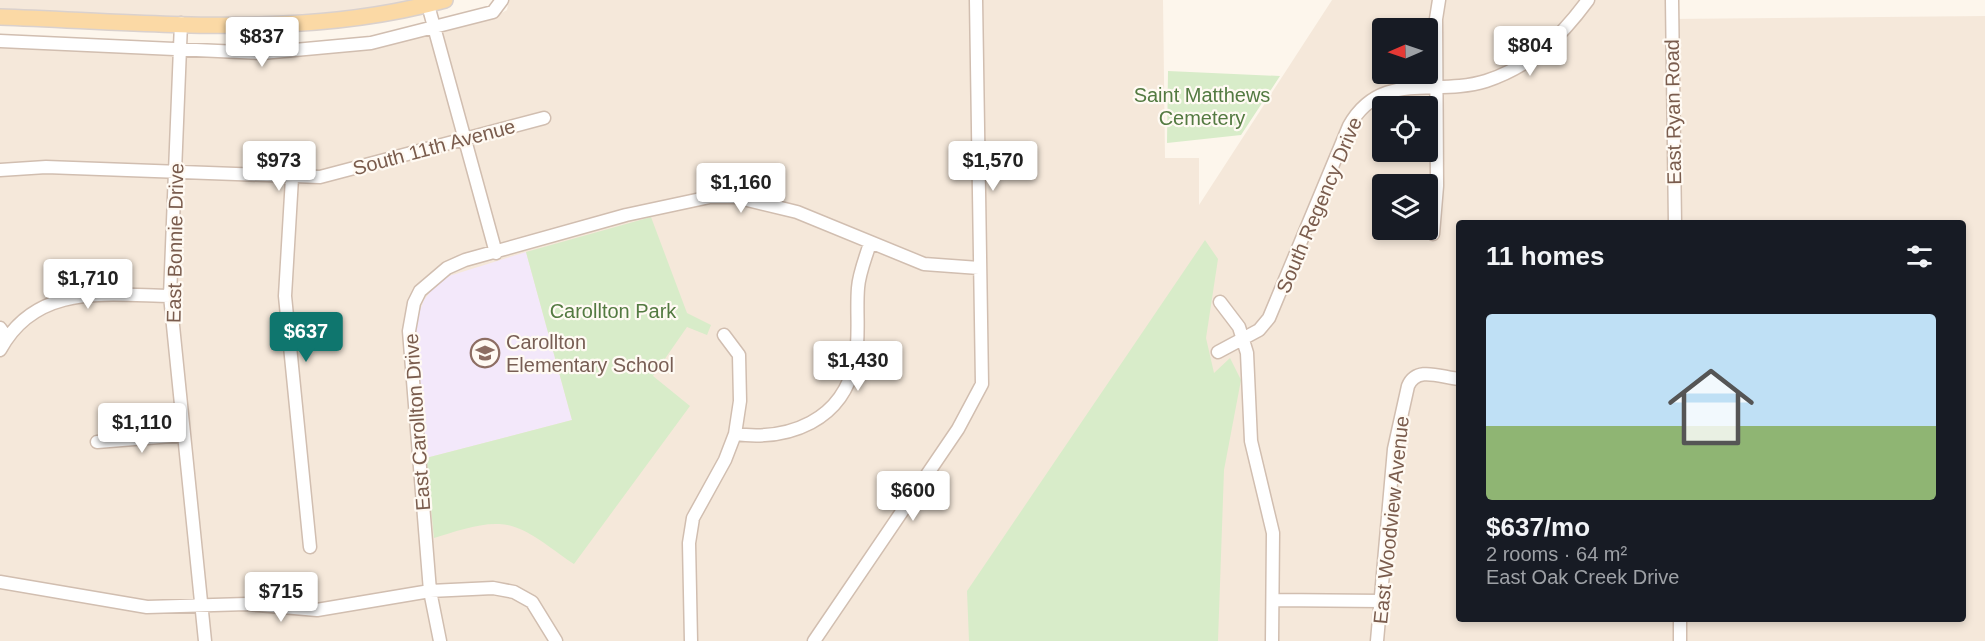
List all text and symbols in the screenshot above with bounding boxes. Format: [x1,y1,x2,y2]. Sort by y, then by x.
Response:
pin: $837 [226,17,298,68]
north arrow [1372,18,1438,84]
map controls [1372,18,1438,240]
text: $837 [240,25,284,47]
pin: $804 [1494,26,1566,77]
text: $804 [1508,34,1552,56]
street label: East Ryan Road [1661,39,1685,185]
park label: Saint Matthews Cemetery [1134,84,1270,129]
button: locate [1372,96,1438,162]
street label: South Regency Drive [1272,114,1366,296]
street label: South 11th Avenue [350,115,518,179]
pin: $973 [243,141,315,192]
pin: $1,570 [944,141,1042,192]
text: $973 [257,149,301,171]
text: $1,570 [962,149,1024,171]
street label: East Bonnie Drive [163,163,187,323]
pin: $1,160 [692,163,790,214]
text: $1,160 [710,171,772,193]
button: layers [1372,174,1438,240]
icon: filters [1903,240,1936,273]
text: 11 homes [1486,241,1605,271]
pin: $1,710 [39,259,137,310]
text: $1,710 [57,267,119,289]
park label: Carollton Park [550,300,677,322]
pin: $637 [270,312,342,363]
text: $637 [284,320,328,342]
place label: Carollton Elementary School [506,331,674,376]
street label: East Carollton Drive [400,333,434,511]
school or university icon: Carollton Elementary School [469,337,501,369]
pin: $1,430 [809,341,907,392]
text: $1,430 [827,349,889,371]
icon: home [1657,353,1765,461]
pin: $1,110 [93,403,191,454]
text: $1,110 [112,411,172,433]
street label: East Woodview Avenue [1369,415,1413,625]
pin: $600 [877,471,949,522]
text: $600 [891,479,935,501]
text: $637/mo [1486,512,1590,542]
text: 2 rooms · 64 m² [1486,543,1627,565]
text: East Oak Creek Drive [1486,566,1679,588]
pin: $715 [245,572,317,623]
text: $715 [259,580,303,602]

